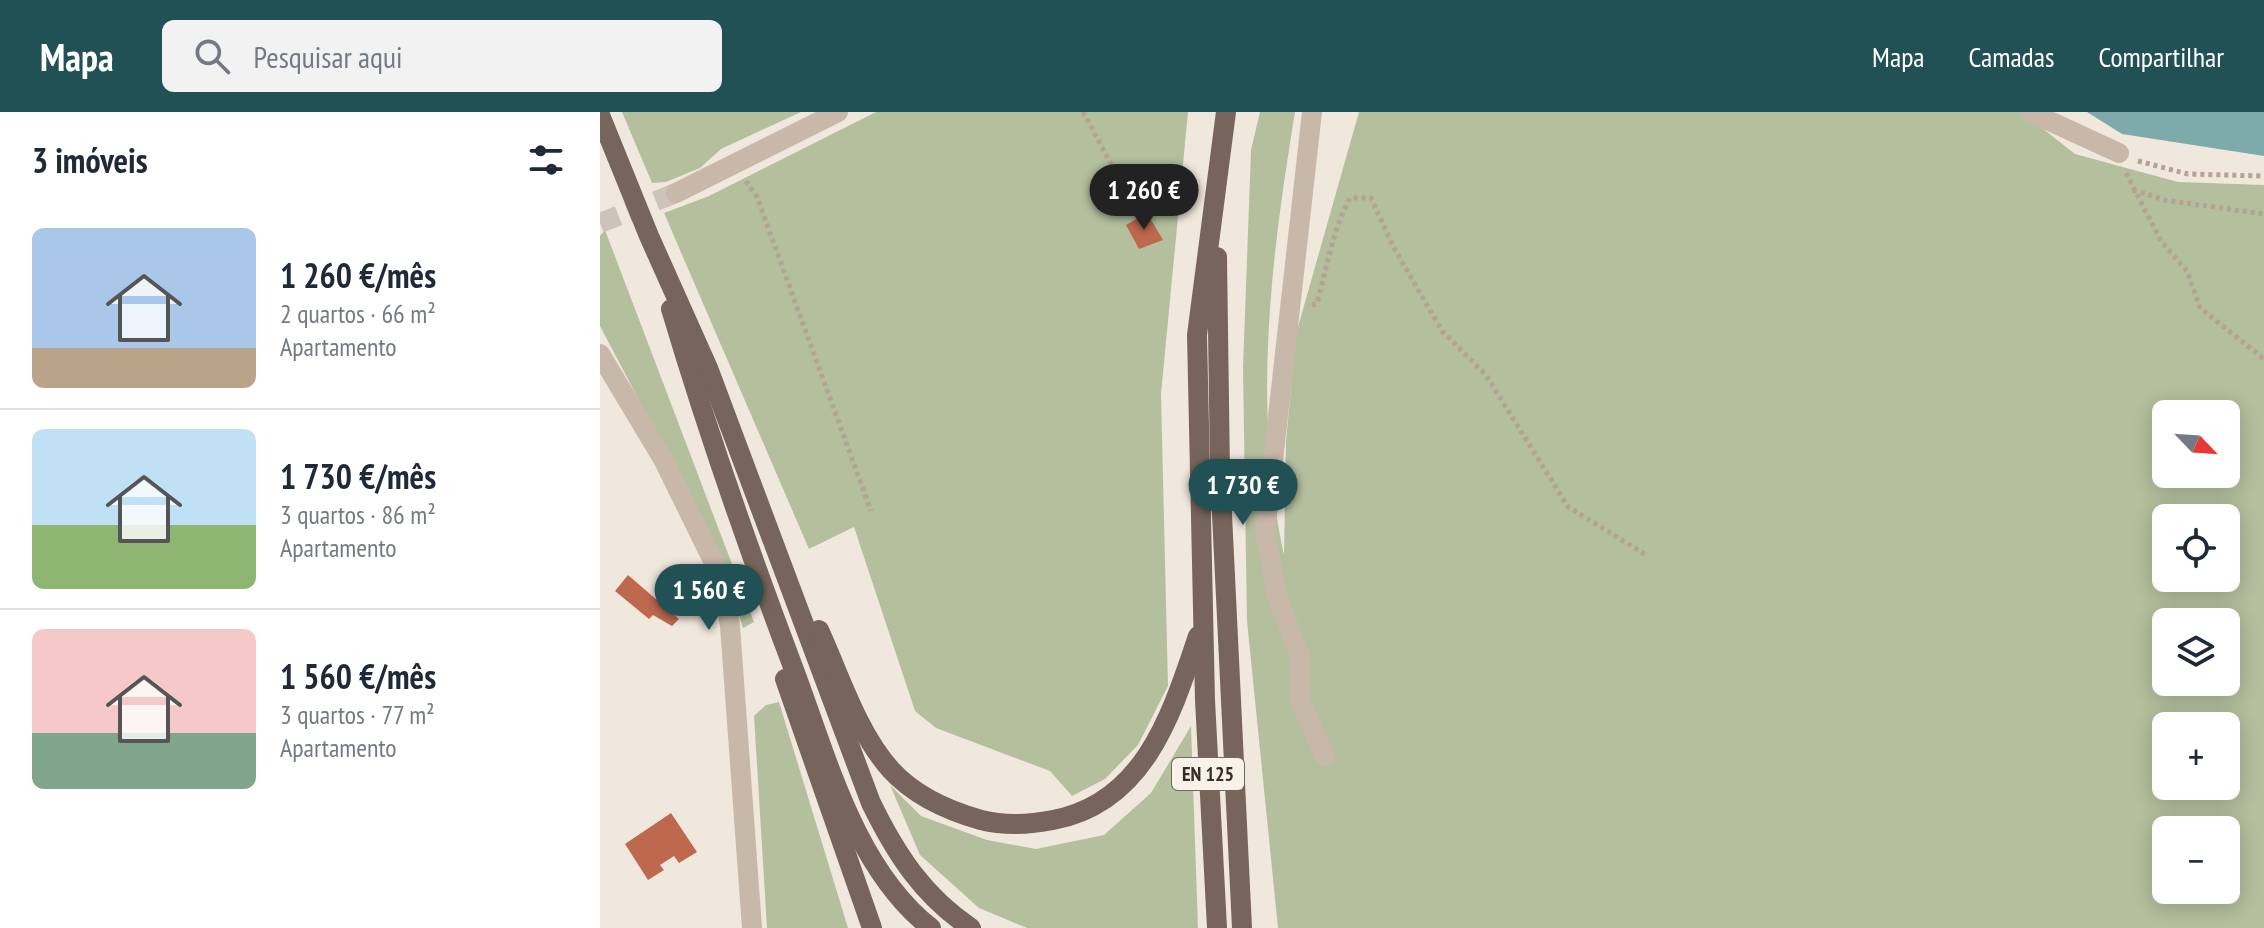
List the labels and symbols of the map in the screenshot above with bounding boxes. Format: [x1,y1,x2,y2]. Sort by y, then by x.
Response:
pin: 1 260 € [1070,164,1218,232]
north arrow [2152,400,2240,488]
pin: 1 730 € [1169,459,1317,527]
pin: 1 560 € [635,564,783,632]
road number: EN 125 [1172,758,1244,790]

